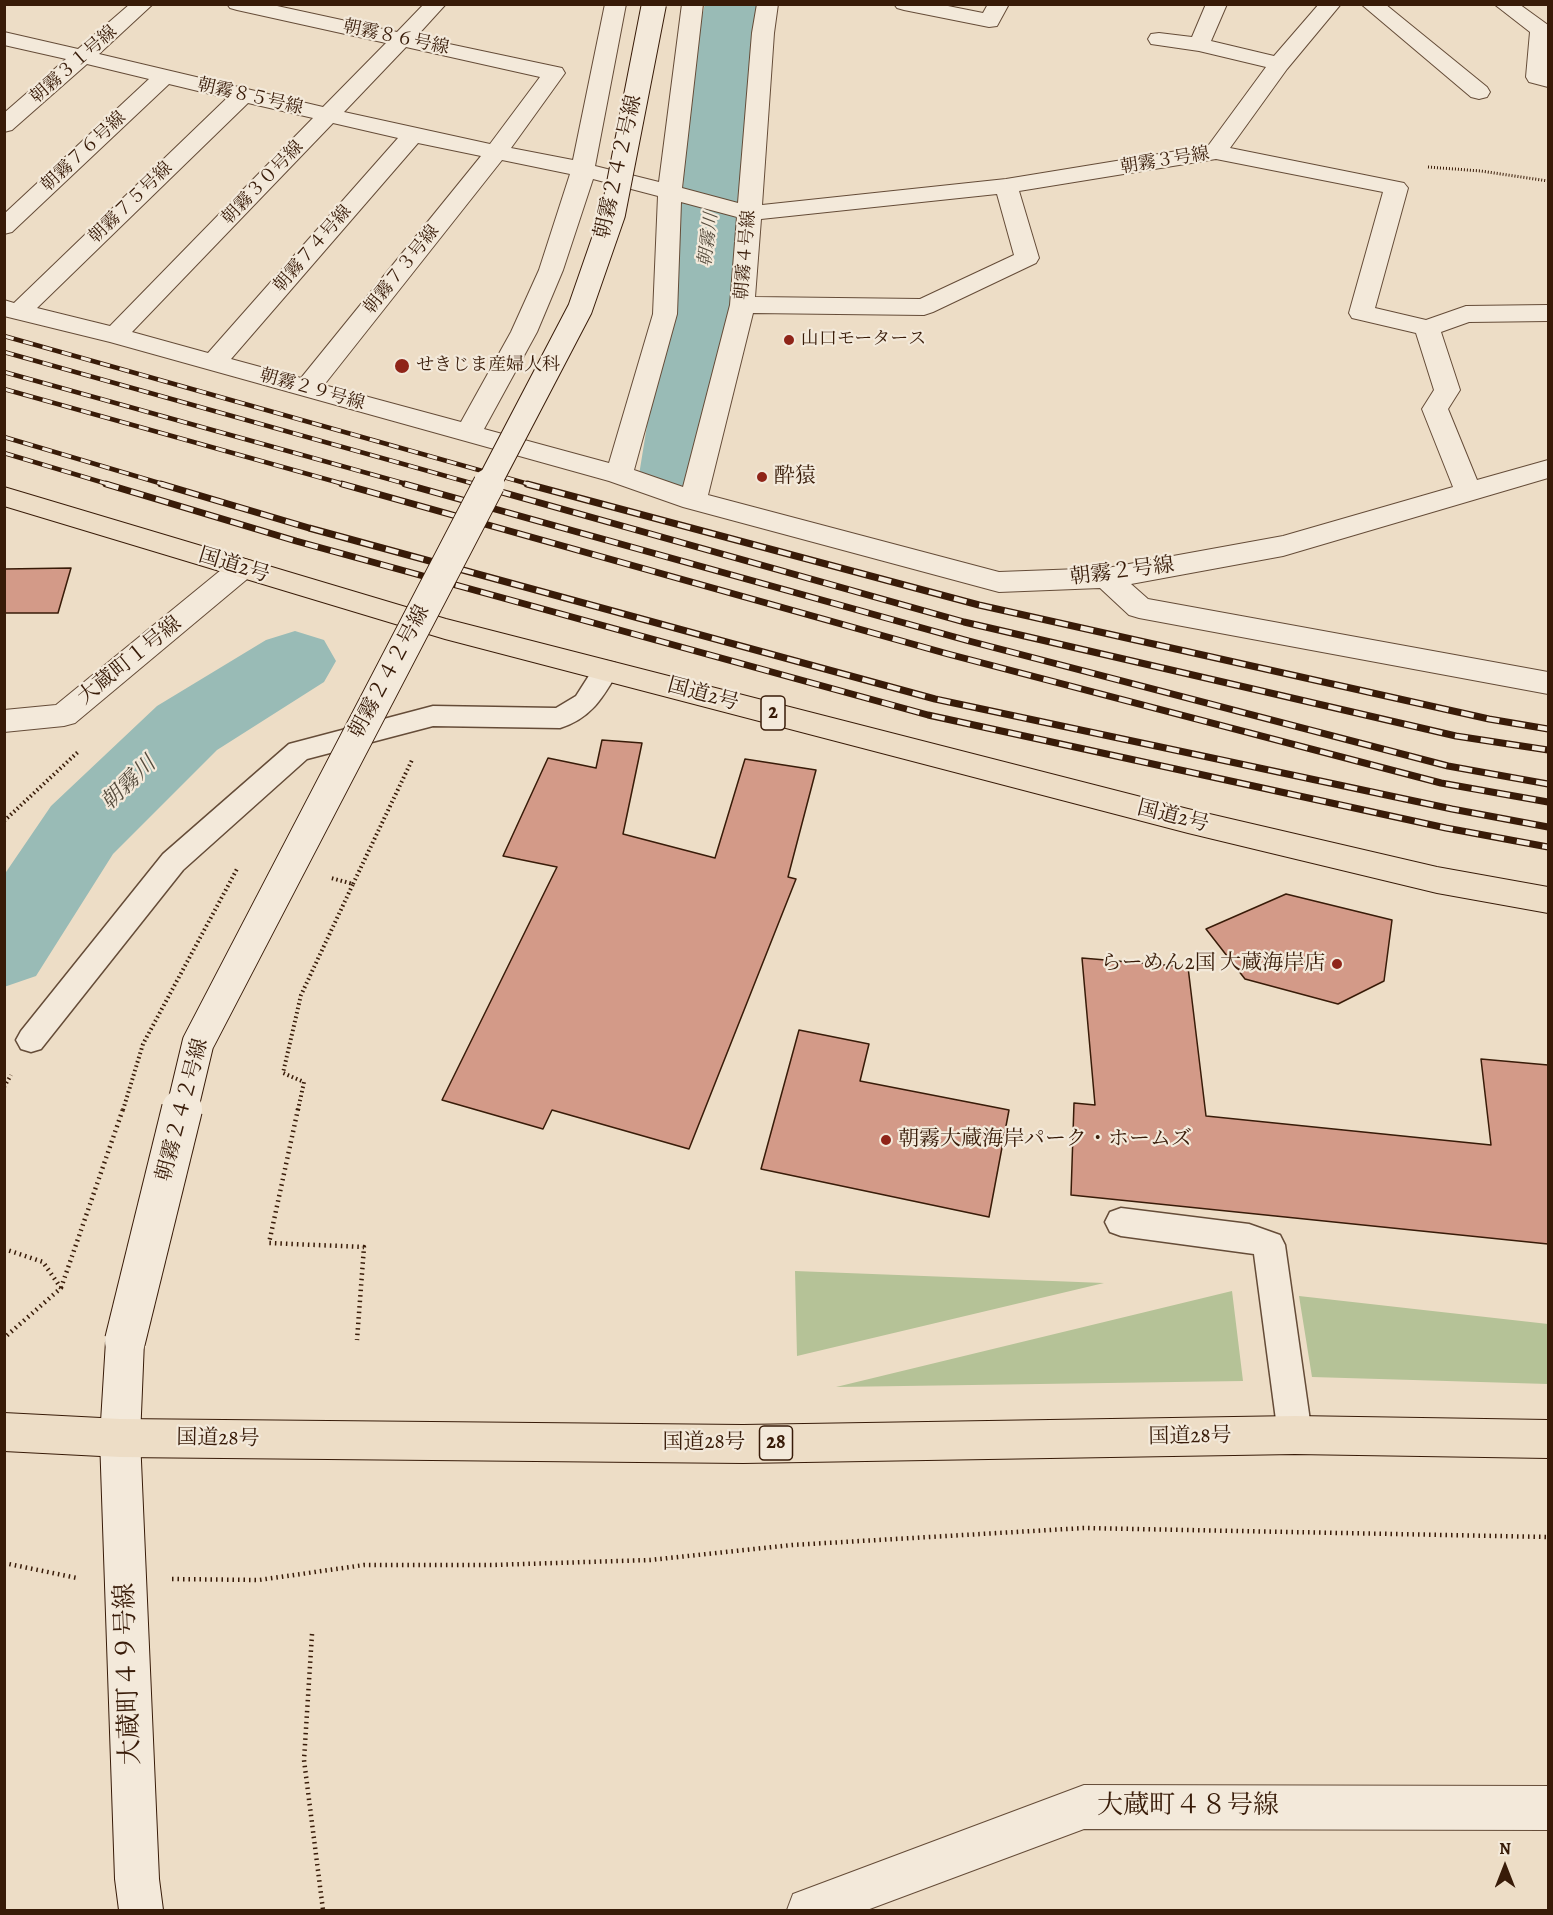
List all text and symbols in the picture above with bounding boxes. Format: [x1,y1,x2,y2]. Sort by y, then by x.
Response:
street label: 朝霧８６号線 [341,16,451,60]
street label: 朝霧３１号線 [26,21,122,109]
street label: 朝霧８５号線 [195,74,305,120]
street label: 朝霧２４２号線 [590,93,648,241]
street label: 朝霧７６号線 [37,107,131,197]
street label: 朝霧３０号線 [218,137,308,229]
street label: 朝霧３号線 [1119,143,1211,179]
street label: 朝霧７５号線 [85,158,177,248]
street label: 朝霧７４号線 [269,201,357,297]
street label: 朝霧４号線 [731,209,761,301]
water label: 朝霧川 [695,212,723,268]
street label: 朝霧７３号線 [360,221,444,319]
place label: 山口モータース [801,329,926,351]
marker: 山口モータース [782,333,796,347]
place label: せきじま産婦人科 [416,355,560,377]
marker: せきじま産婦人科 [393,357,411,375]
street label: 朝霧２９号線 [257,365,367,415]
place label: 酔猿 [774,464,816,490]
marker: 酔猿 [755,470,769,484]
street label: 国道2号 [195,543,273,589]
street label: 朝霧２号線 [1068,553,1176,591]
street label: 朝霧２４２号線 [344,601,436,743]
street label: 大蔵町１号線 [73,612,187,710]
street label: 国道2号 [664,673,742,717]
road number: 2 [761,696,785,730]
water label: 朝霧川 [96,752,162,816]
street label: 国道2号 [1135,796,1211,838]
place label: らーめん2国 大蔵海岸店 [1101,951,1325,977]
marker: らーめん2国 大蔵海岸店 [1330,957,1344,971]
street label: 朝霧２４２号線 [152,1036,214,1184]
place label: 朝霧大蔵海岸パーク・ホームズ [898,1127,1192,1153]
marker: 朝霧大蔵海岸パーク・ホームズ [879,1133,893,1147]
street label: 国道28号 [1148,1424,1232,1450]
street label: 国道28号 [176,1426,260,1452]
road number: 28 [760,1426,792,1460]
street label: 国道28号 [662,1430,746,1456]
street label: 大蔵町４９号線 [110,1583,148,1765]
street label: 大蔵町４８号線 [1097,1791,1279,1823]
north arrow [1475,1837,1535,1897]
text: N [1499,1838,1511,1860]

